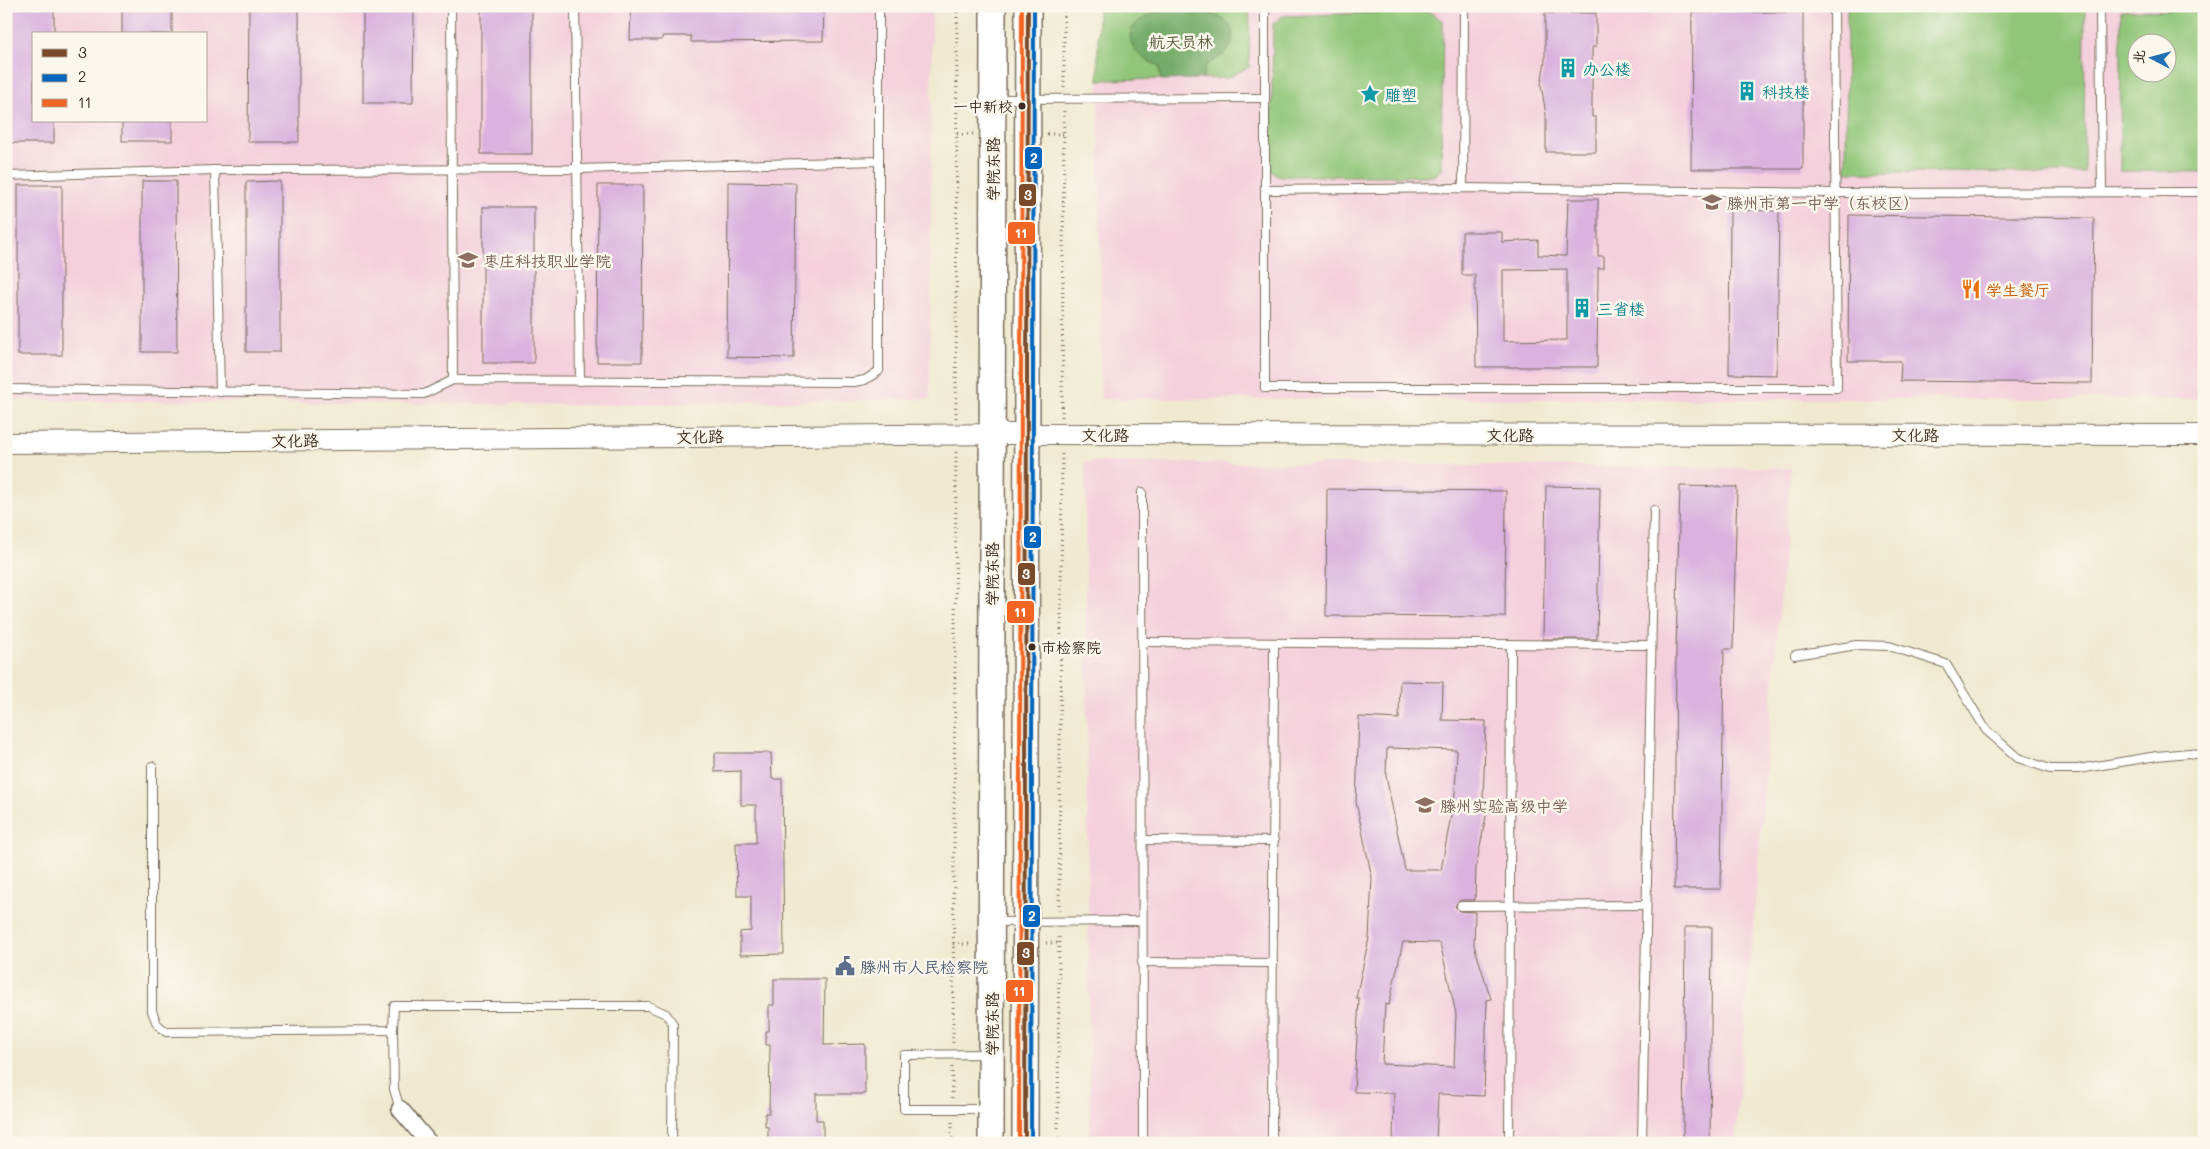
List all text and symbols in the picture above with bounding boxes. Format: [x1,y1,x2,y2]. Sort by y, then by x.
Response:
park label: 航天员林 [1149,31,1213,52]
legend [32,32,208,122]
north arrow [2128,32,2178,82]
text: 3 [78,42,87,62]
text: 北 [2128,49,2149,65]
building icon: 办公楼 [1557,57,1579,79]
place label: 办公楼 [1583,58,1631,79]
text: 2 [78,66,86,86]
building icon: 科技楼 [1736,80,1758,102]
place label: 科技楼 [1762,81,1810,102]
place icon: 雕塑 [1359,83,1381,105]
place label: 雕塑 [1385,84,1417,105]
text: 11 [78,92,91,112]
place label: 一中新校 [953,96,1013,116]
marker: 一中新校 [1017,101,1027,111]
street label: 学院东路 [982,137,1003,201]
line badge: 2 [1024,146,1043,170]
text: 2 [1030,148,1038,167]
line badge: 3 [1018,183,1037,207]
text: 3 [1024,185,1032,204]
school or university icon: 滕州市第一中学（东校区） [1701,191,1723,213]
place label: 滕州市第一中学（东校区） [1727,192,1919,213]
line badge: 11 [1007,221,1036,245]
text: 11 [1015,223,1027,242]
school or university icon: 枣庄科技职业学院 [457,249,479,271]
place label: 枣庄科技职业学院 [483,250,611,271]
restaurant icon: 学生餐厅 [1960,278,1982,300]
place label: 学生餐厅 [1986,279,2050,300]
building icon: 三省楼 [1571,297,1593,319]
place label: 三省楼 [1597,298,1645,319]
street label: 文化路 [1081,424,1129,445]
street label: 文化路 [1486,424,1534,445]
street label: 文化路 [1891,424,1939,445]
street label: 文化路 [676,425,724,447]
street label: 文化路 [271,429,319,451]
line badge: 2 [1023,525,1042,549]
text: 2 [1029,527,1037,546]
street label: 学院东路 [981,542,1002,606]
line badge: 3 [1017,562,1036,586]
text: 3 [1022,564,1030,583]
line badge: 11 [1006,600,1035,624]
text: 11 [1014,602,1026,621]
place label: 市检察院 [1041,637,1101,657]
marker: 市检察院 [1027,642,1037,652]
school or university icon: 滕州实验高级中学 [1414,794,1436,816]
place label: 滕州实验高级中学 [1440,795,1568,816]
line badge: 2 [1022,904,1041,928]
text: 2 [1028,906,1036,925]
line badge: 3 [1016,941,1035,966]
text: 3 [1022,943,1030,962]
public building icon: 滕州市人民检察院 [834,955,856,977]
place label: 滕州市人民检察院 [860,956,988,977]
line badge: 11 [1005,979,1034,1003]
text: 11 [1013,981,1025,1000]
street label: 学院东路 [981,992,1002,1056]

